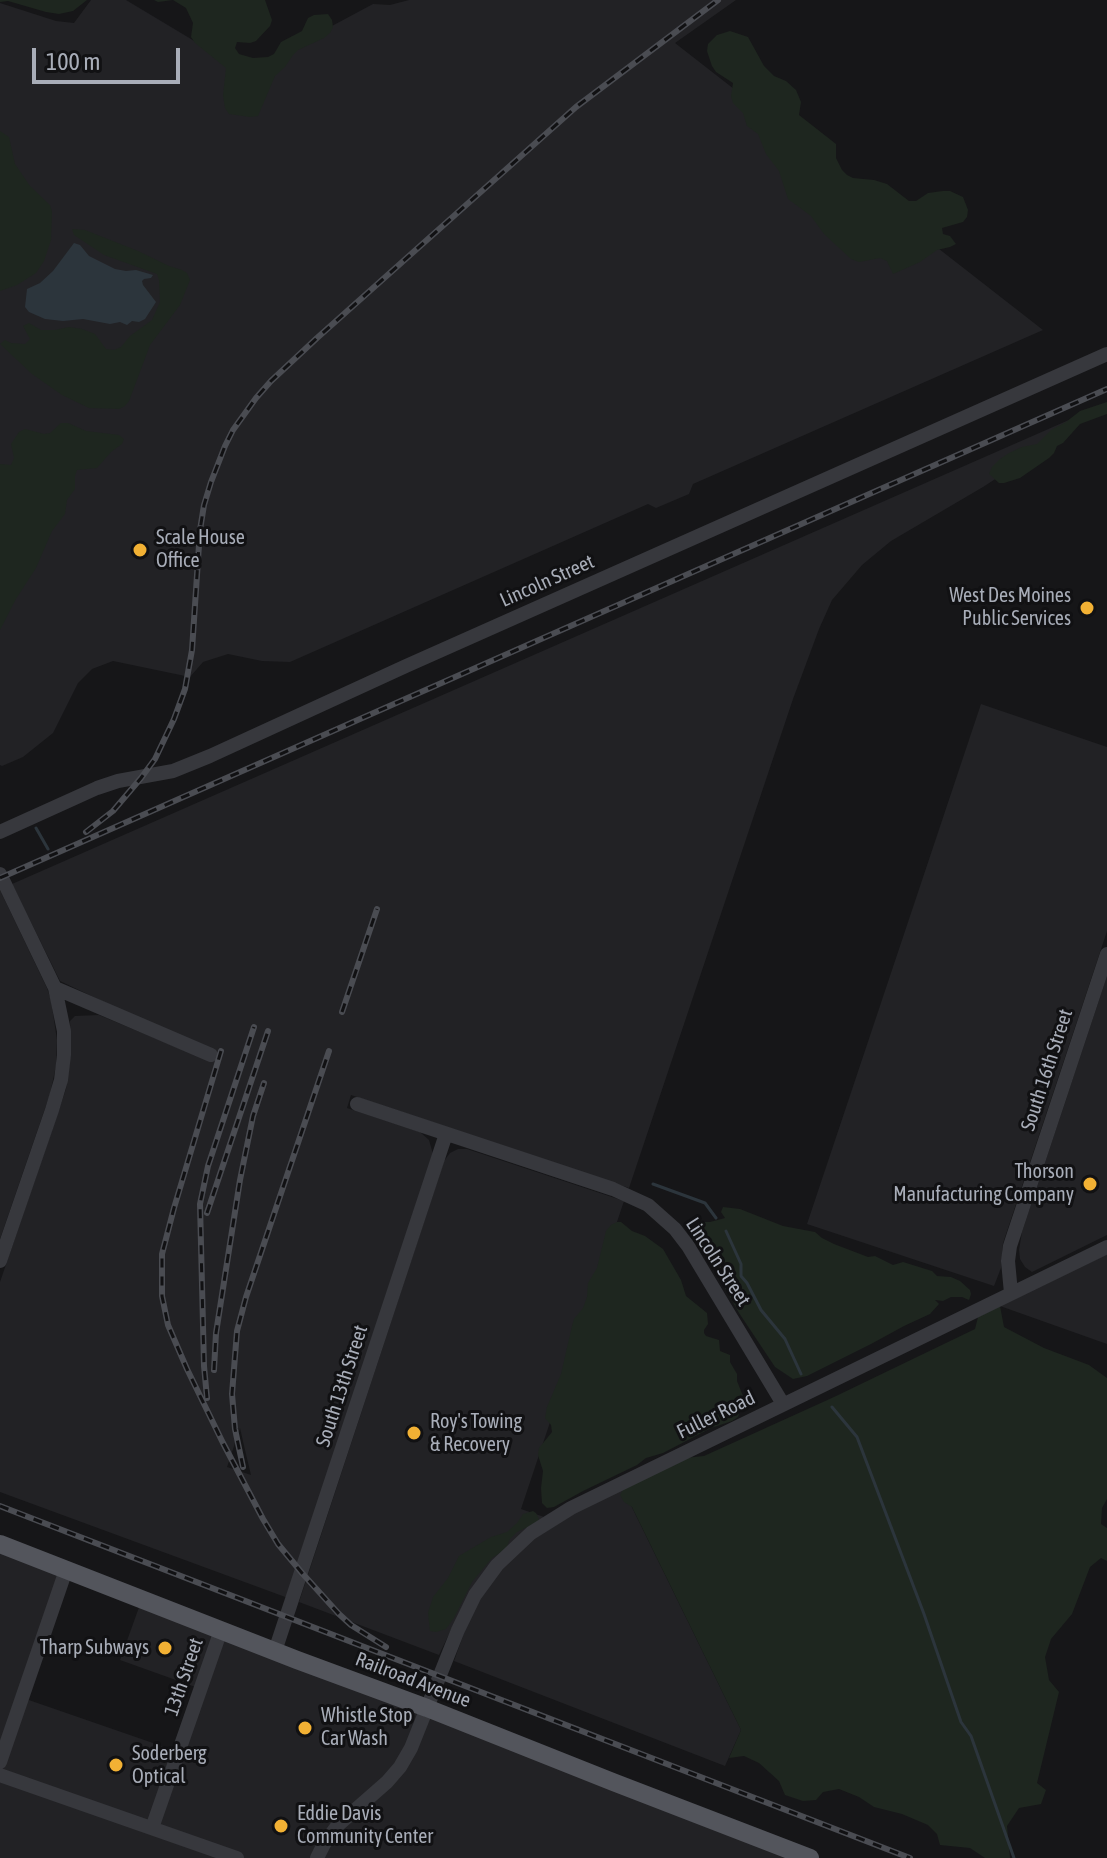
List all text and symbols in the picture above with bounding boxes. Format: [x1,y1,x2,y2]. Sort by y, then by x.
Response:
scale bar [36,32,184,82]
text: 100 m [46,48,100,75]
place label: Scale House Office [156,526,245,573]
marker: Scale House Office [131,541,149,559]
street label: Lincoln Street [496,550,598,612]
place label: West Des Moines Public Services [949,584,1071,631]
marker: West Des Moines Public Services [1078,599,1096,617]
street label: South 16th Street [1016,1006,1078,1134]
place label: Thorson Manufacturing Company [893,1160,1074,1207]
marker: Thorson Manufacturing Company [1081,1175,1099,1193]
street label: Lincoln Street [681,1213,755,1311]
street label: South 13th Street [311,1322,373,1450]
street label: Fuller Road [673,1386,759,1444]
place label: Roy's Towing & Recovery [430,1410,522,1457]
marker: Roy's Towing & Recovery [405,1424,423,1442]
street label: 13th Street [159,1635,209,1719]
place label: Tharp Subways [40,1636,149,1660]
marker: Tharp Subways [156,1639,174,1657]
street label: Railroad Avenue [352,1647,474,1713]
place label: Whistle Stop Car Wash [321,1704,412,1751]
marker: Whistle Stop Car Wash [296,1719,314,1737]
place label: Soderberg Optical [132,1742,207,1789]
marker: Soderberg Optical [107,1756,125,1774]
place label: Eddie Davis Community Center [297,1802,433,1849]
marker: Eddie Davis Community Center [272,1817,290,1835]

